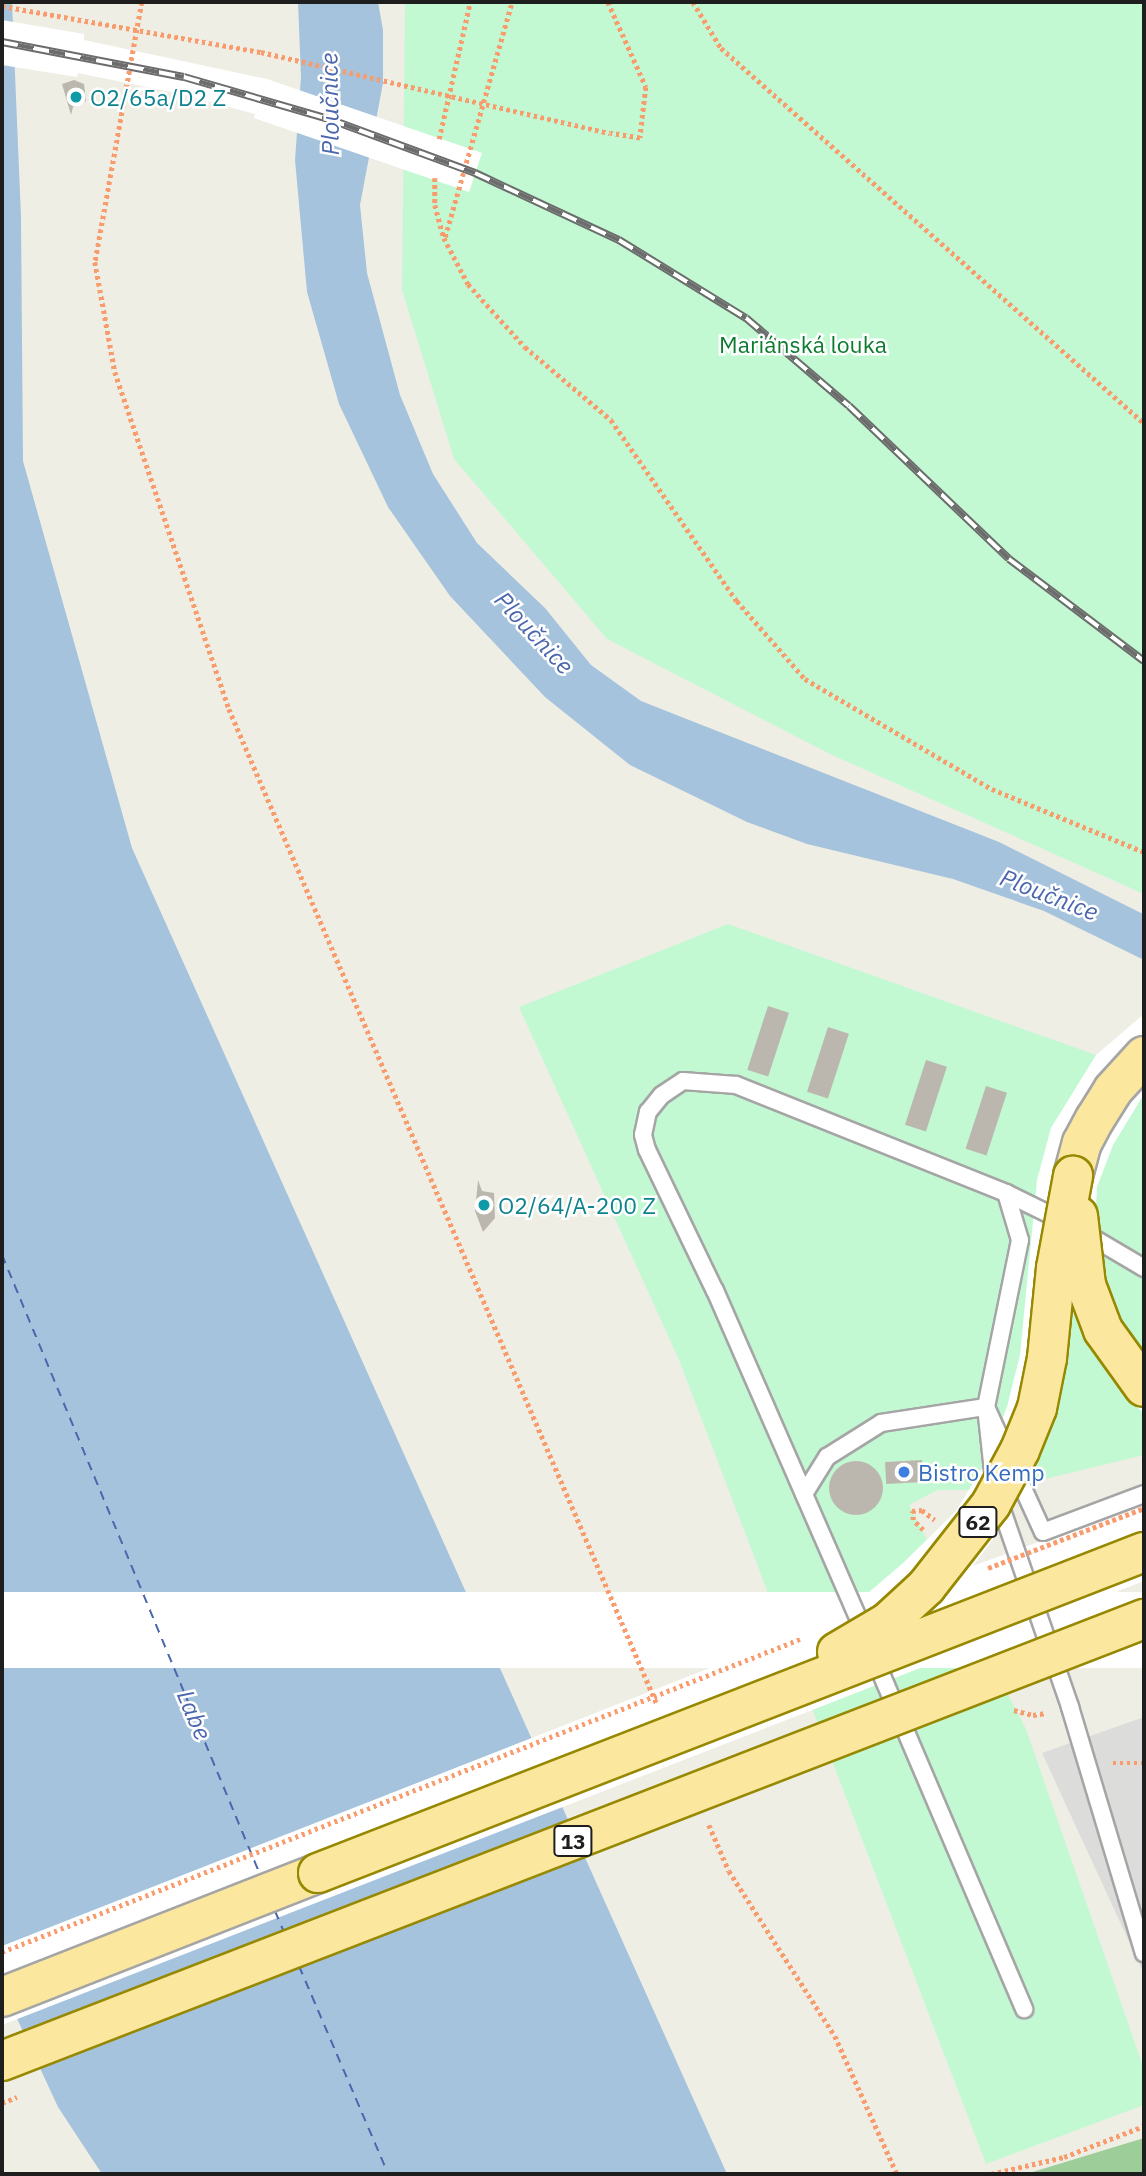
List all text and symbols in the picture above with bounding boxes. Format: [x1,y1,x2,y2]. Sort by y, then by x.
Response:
water label: Ploučnice [315,52,345,156]
place label: O2/65a/D2 Z [90,83,226,111]
marker: O2/65a/D2 Z [68,89,84,105]
park label: Mariánská louka [719,330,887,358]
water label: Ploučnice [488,586,580,680]
water label: Ploučnice [996,863,1102,927]
place label: O2/64/A-200 Z [498,1191,656,1219]
marker: O2/64/A-200 Z [476,1197,492,1213]
place label: Bistro Kemp [918,1458,1045,1486]
marker: Bistro Kemp [896,1464,912,1480]
road number: 62 [957,1504,999,1540]
water label: Labe [171,1686,217,1744]
road number: 13 [552,1824,594,1858]

